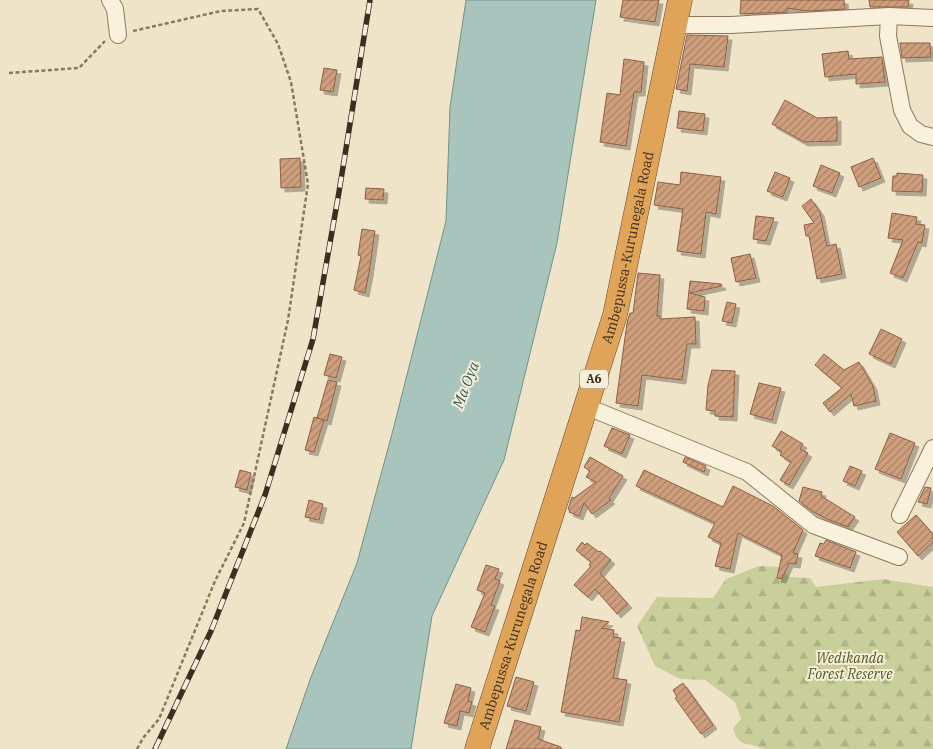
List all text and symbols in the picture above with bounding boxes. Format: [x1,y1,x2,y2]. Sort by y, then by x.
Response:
street label: Ambepussa-Kurunegala Road [597,149,658,346]
water label: Ma Oya [448,358,483,412]
road number: A6 [580,369,608,388]
street label: Ambepussa-Kurunegala Road [475,539,552,732]
park label: Wedikanda Forest Reserve [807,649,893,683]

